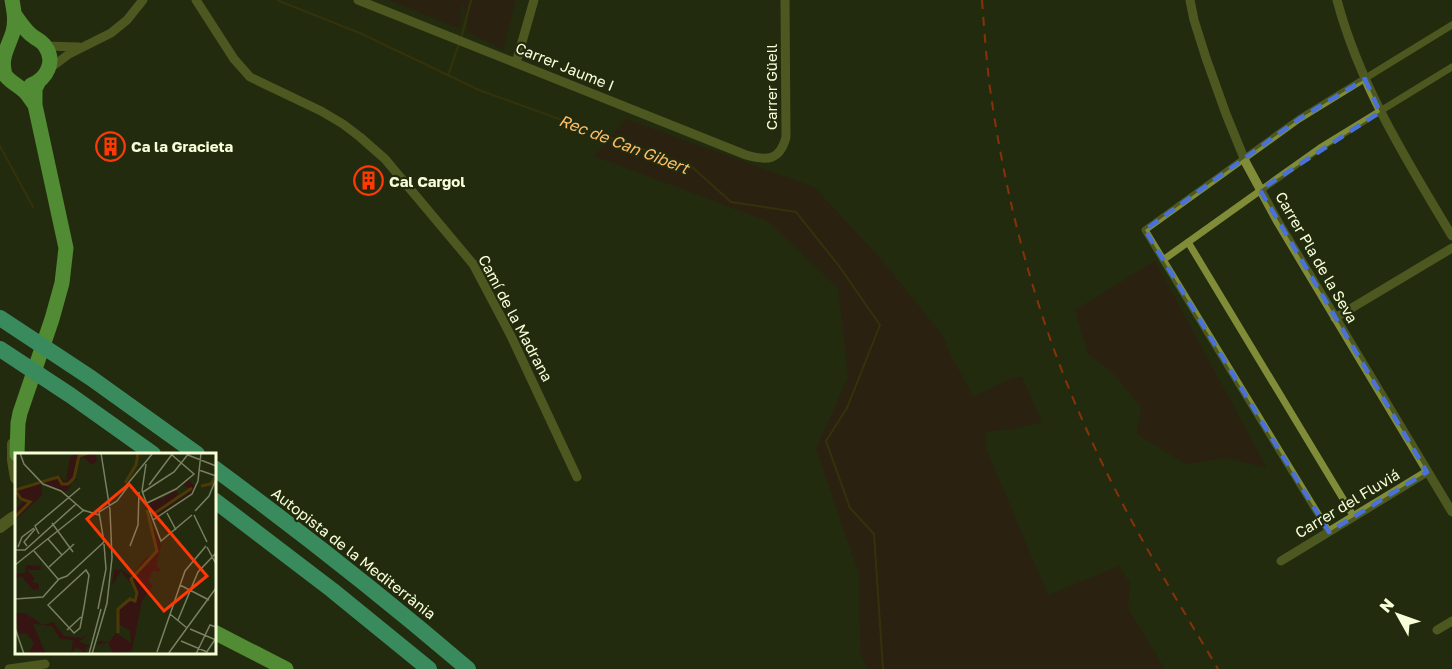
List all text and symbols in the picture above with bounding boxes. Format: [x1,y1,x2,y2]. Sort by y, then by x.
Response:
street label: Carrer Jaume I [513,38,617,94]
street label: Carrer Güell [762,44,780,130]
water label: Rec de Can Gibert [556,110,693,179]
building icon: Ca la Gracieta [94,130,126,162]
place label: Ca la Gracieta [131,137,233,155]
building icon: Cal Cargol [352,165,384,197]
place label: Cal Cargol [389,172,465,190]
street label: Carrer Pla de la Seva [1272,188,1362,326]
street label: Camí de la Madrana [475,252,557,384]
inset map [15,453,216,654]
street label: Carrer del Fluviá [1291,465,1403,541]
street label: Autopista de la Mediterrània [268,483,440,623]
north arrow [1368,585,1428,645]
text: N [1375,594,1398,616]

